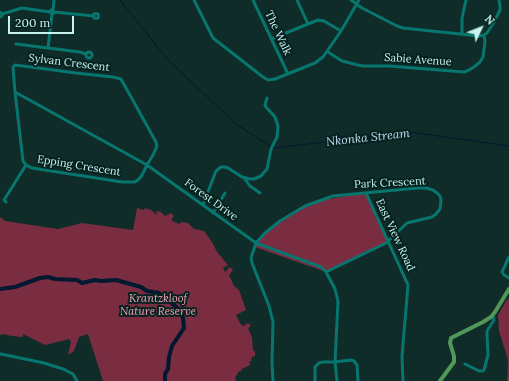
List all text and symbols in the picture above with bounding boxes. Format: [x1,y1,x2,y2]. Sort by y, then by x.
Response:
scale bar [10,8,76,34]
north arrow [461,8,501,48]
street label: The Walk [262,9,294,57]
text: N [482,12,498,28]
text: 200 m [15,15,50,30]
street label: Sylvan Crescent [28,51,110,75]
street label: Sabie Avenue [384,51,452,69]
water label: Nkonka Stream [325,126,411,150]
street label: Epping Crescent [36,153,122,179]
street label: Park Crescent [354,175,426,191]
street label: Forest Drive [182,176,240,224]
street label: East View Road [373,197,417,273]
park label: Krantzkloof Nature Reserve [120,292,196,318]

